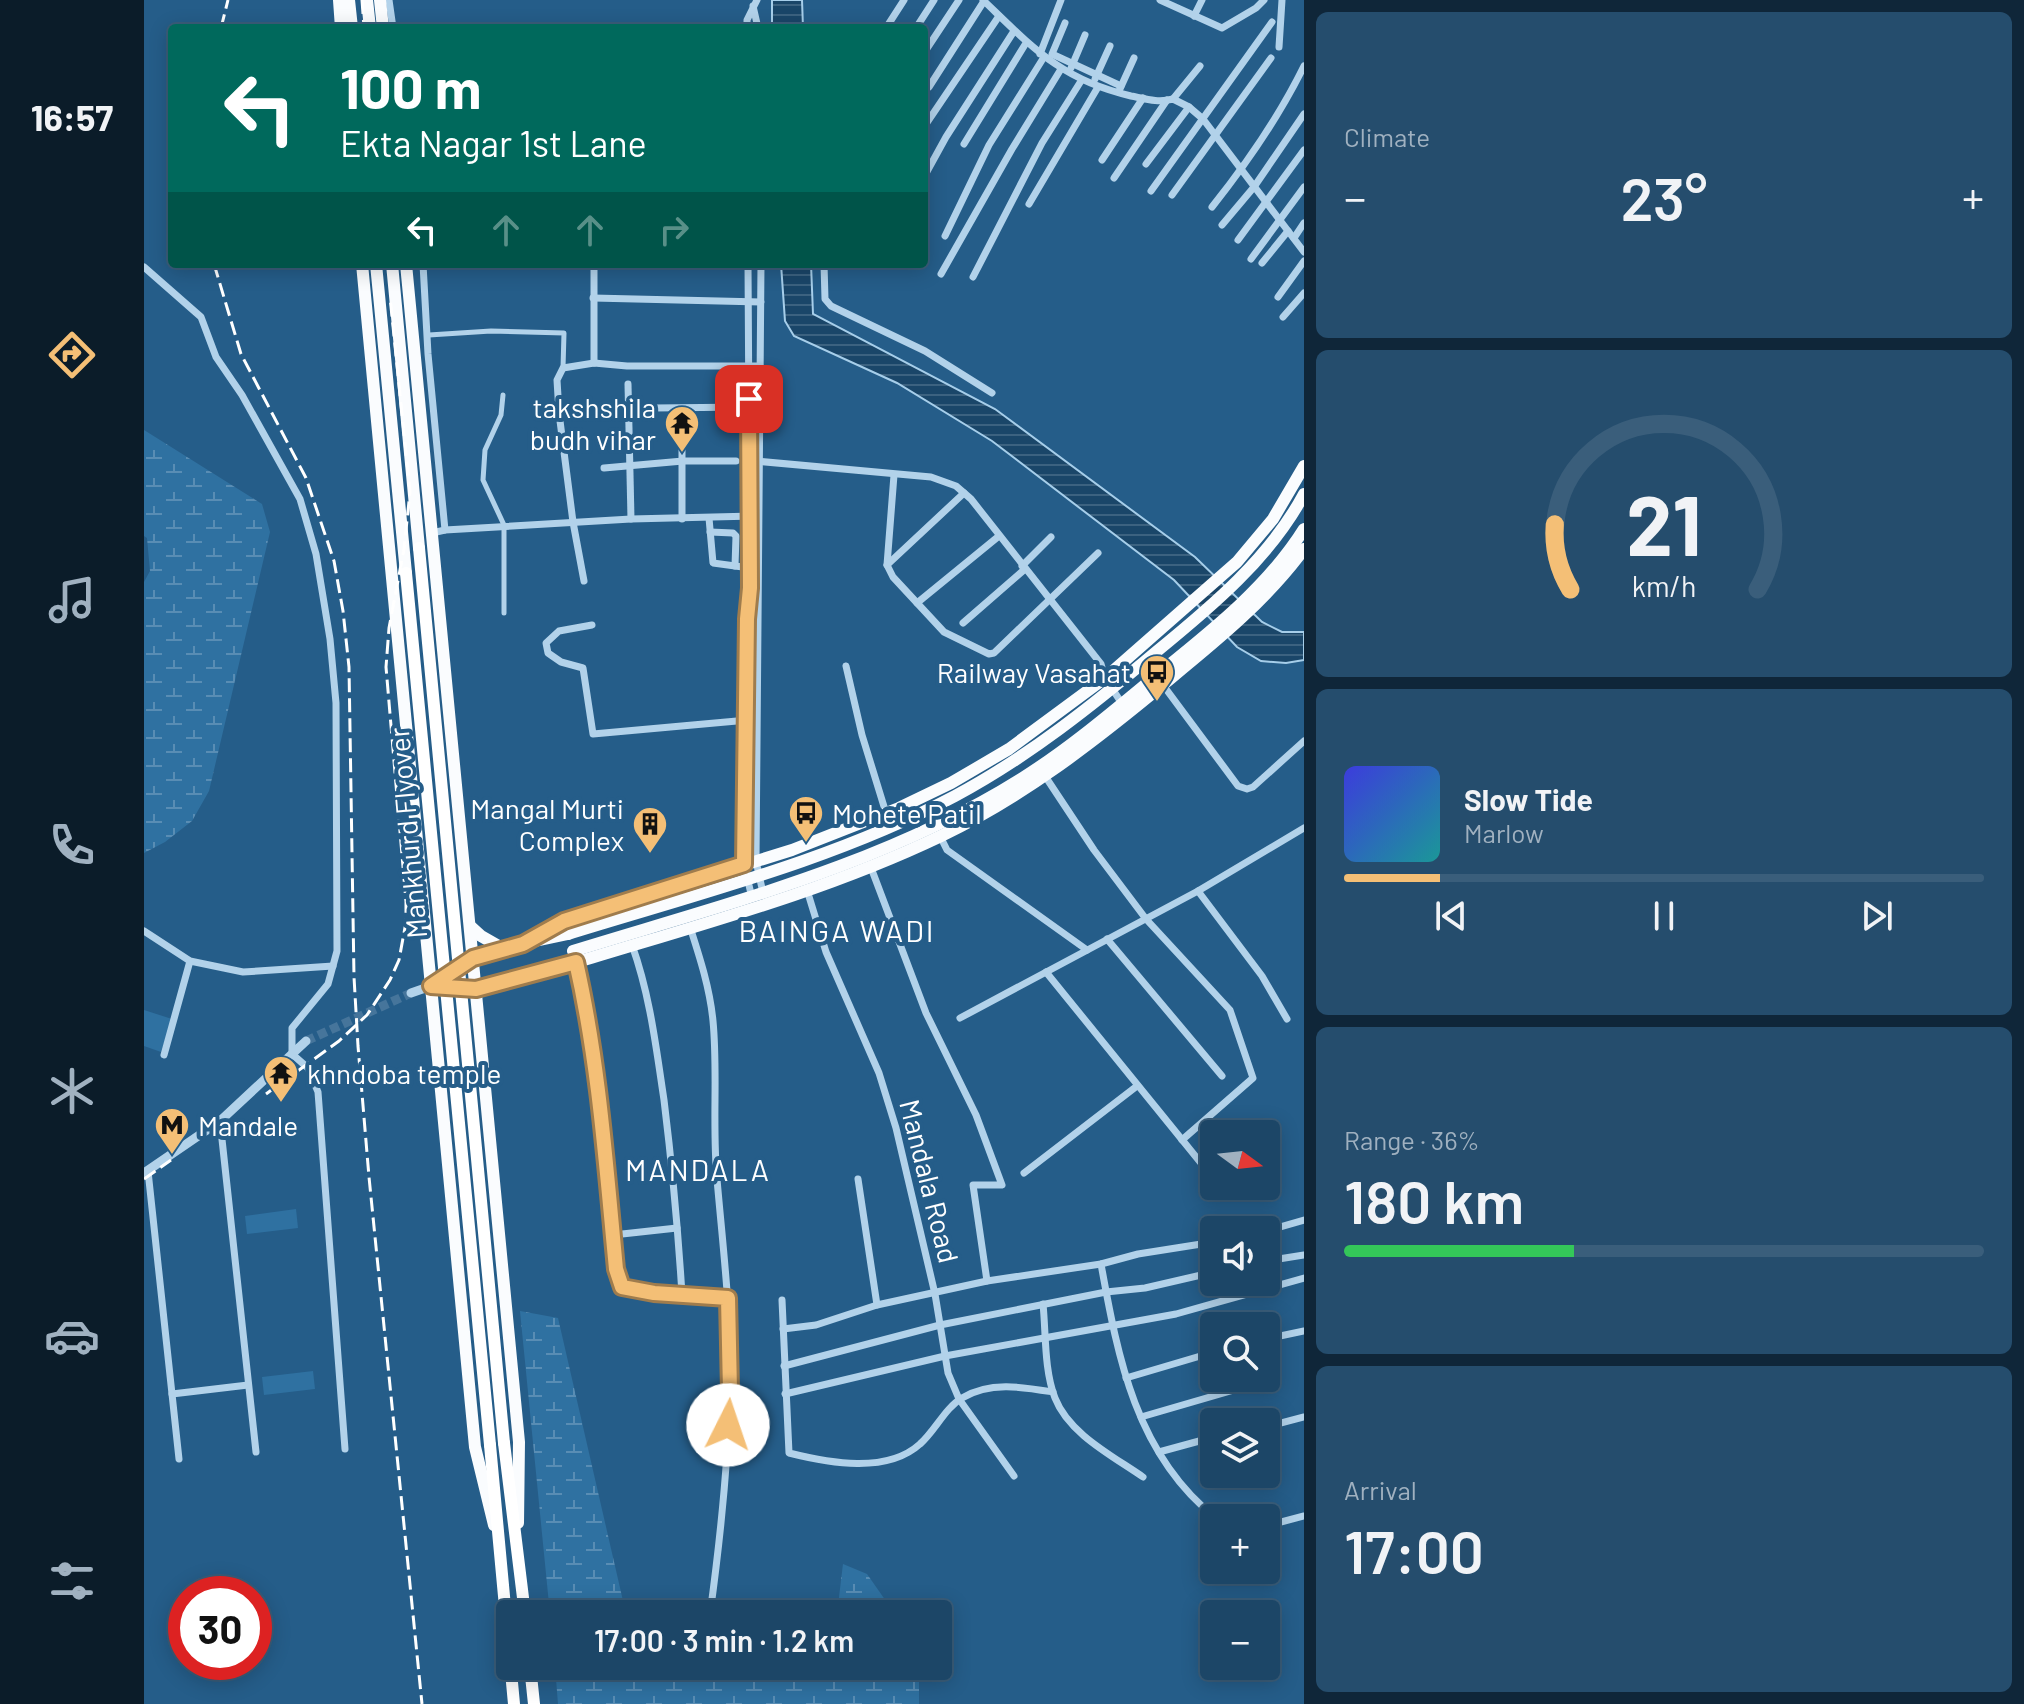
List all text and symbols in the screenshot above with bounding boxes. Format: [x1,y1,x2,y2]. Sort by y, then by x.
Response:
text: 100 m [340,53,482,120]
icon: left [208,56,312,160]
text: 16:57 [31,95,113,138]
text: Ekta Nagar 1st Lane [340,121,647,164]
text: Climate [1344,121,1430,152]
text: 23° [1621,161,1707,233]
text: − [1344,170,1366,223]
text: + [1962,170,1984,223]
icon: left [400,208,444,252]
icon: ahead [484,208,528,252]
icon: ahead [568,208,612,252]
icon: right [652,208,696,252]
icon: directions [44,327,100,383]
pin [715,365,783,433]
icon: arrive [727,377,771,421]
place label: takshshila budh vihar [530,390,656,456]
temple icon: takshshila budh vihar [663,404,701,454]
text: 21 [1626,472,1702,572]
text: km/h [1632,568,1696,603]
icon: music [44,572,100,628]
bus stop icon: Railway Vasahat [1138,653,1176,703]
place label: Railway Vasahat [937,655,1131,689]
street label: Mankhurd Flyover [381,726,433,940]
text: Slow Tide [1464,781,1593,817]
place label: Mangal Murti Complex [470,791,624,857]
bus stop icon: Mohete Patil [787,794,825,844]
place label: Mohete Patil [832,796,982,830]
building icon: Mangal Murti Complex [631,805,669,855]
icon: phone [44,817,100,873]
text: Marlow [1464,817,1544,848]
icon: previous [1429,894,1473,938]
icon: pause [1642,894,1686,938]
icon: next [1855,894,1899,938]
district label: BAINGA WADI [738,912,936,948]
temple icon: khndoba temple [262,1054,300,1104]
place label: khndoba temple [307,1056,501,1090]
icon: climate [44,1063,100,1119]
street label: Mandala Road [893,1096,967,1266]
metro station icon: Mandale [153,1106,191,1156]
place label: Mandale [198,1108,298,1142]
north arrow [1200,1120,1280,1200]
map controls [1200,1120,1280,1680]
text: Range · 36% [1344,1124,1480,1155]
district label: MANDALA [625,1151,771,1187]
text: 180 km [1344,1164,1524,1236]
button: sound [1200,1216,1280,1296]
icon: car [44,1308,100,1364]
button: search [1200,1312,1280,1392]
position arrow [686,1383,770,1467]
button: layers [1200,1408,1280,1488]
text: Arrival [1344,1474,1417,1505]
button: + [1200,1504,1280,1584]
text: 17:00 [1344,1514,1484,1586]
icon: filters [44,1553,100,1609]
speed limit sign: 30 [168,1576,272,1680]
button: − [1200,1600,1280,1680]
text: 17:00 · 3 min · 1.2 km [594,1622,854,1658]

